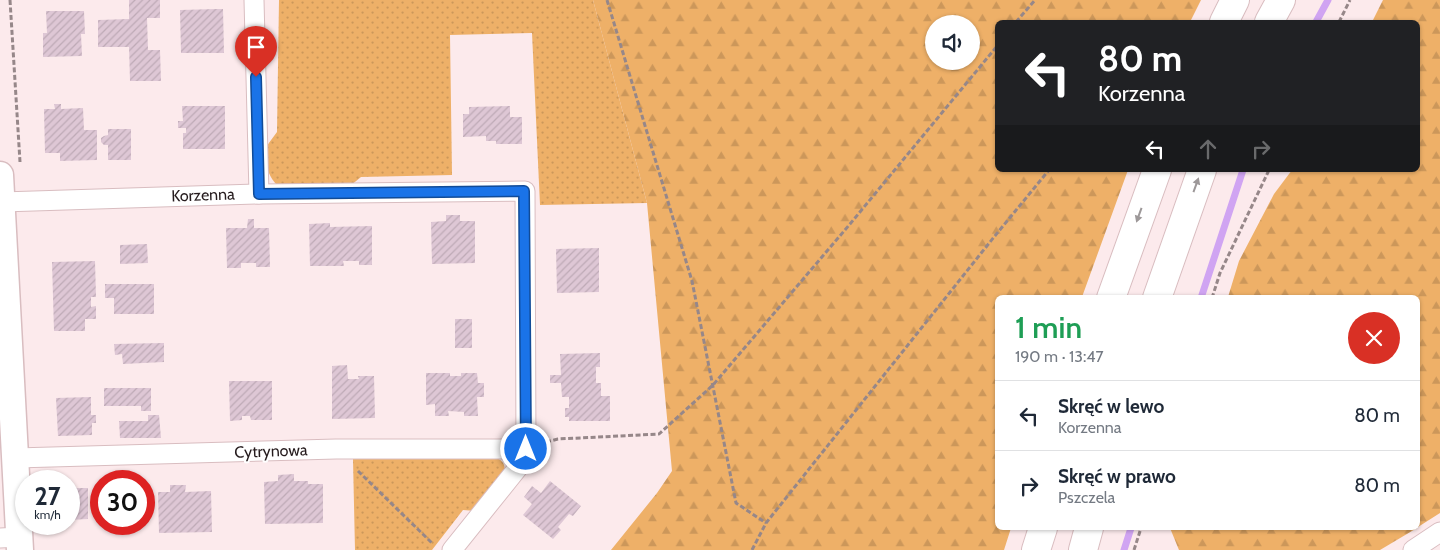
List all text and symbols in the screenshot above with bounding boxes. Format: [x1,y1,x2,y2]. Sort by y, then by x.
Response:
map controls [925,15,980,70]
button: sound [925,15,980,70]
pin [235,26,277,77]
icon: arrive [242,33,270,61]
text: 80 m [1098,37,1182,80]
icon: left [1015,40,1080,105]
text: Korzenna [1098,80,1185,107]
icon: left [1141,135,1169,163]
icon: ahead [1194,135,1222,163]
icon: right [1247,135,1275,163]
one-way arrow [1193,178,1200,193]
street label: Korzenna [171,184,235,206]
one-way arrow [1135,208,1142,223]
text: 1 min [1015,309,1082,346]
button: close [1348,312,1400,364]
text: 190 m · 13:47 [1015,347,1104,366]
text: Skręć w lewo [1058,395,1164,418]
icon: left [1015,402,1043,430]
text: 80 m [1354,404,1400,427]
text: Korzenna [1058,418,1122,437]
position arrow [499,422,551,474]
street label: Cytrynowa [234,440,308,462]
text: Skręć w prawo [1058,465,1176,488]
speed limit sign: 30 [90,470,155,535]
icon: right [1015,472,1043,500]
text: 80 m [1354,474,1400,497]
text: 27 [35,481,60,511]
text: Pszczela [1058,488,1115,507]
text: km/h [34,507,61,522]

